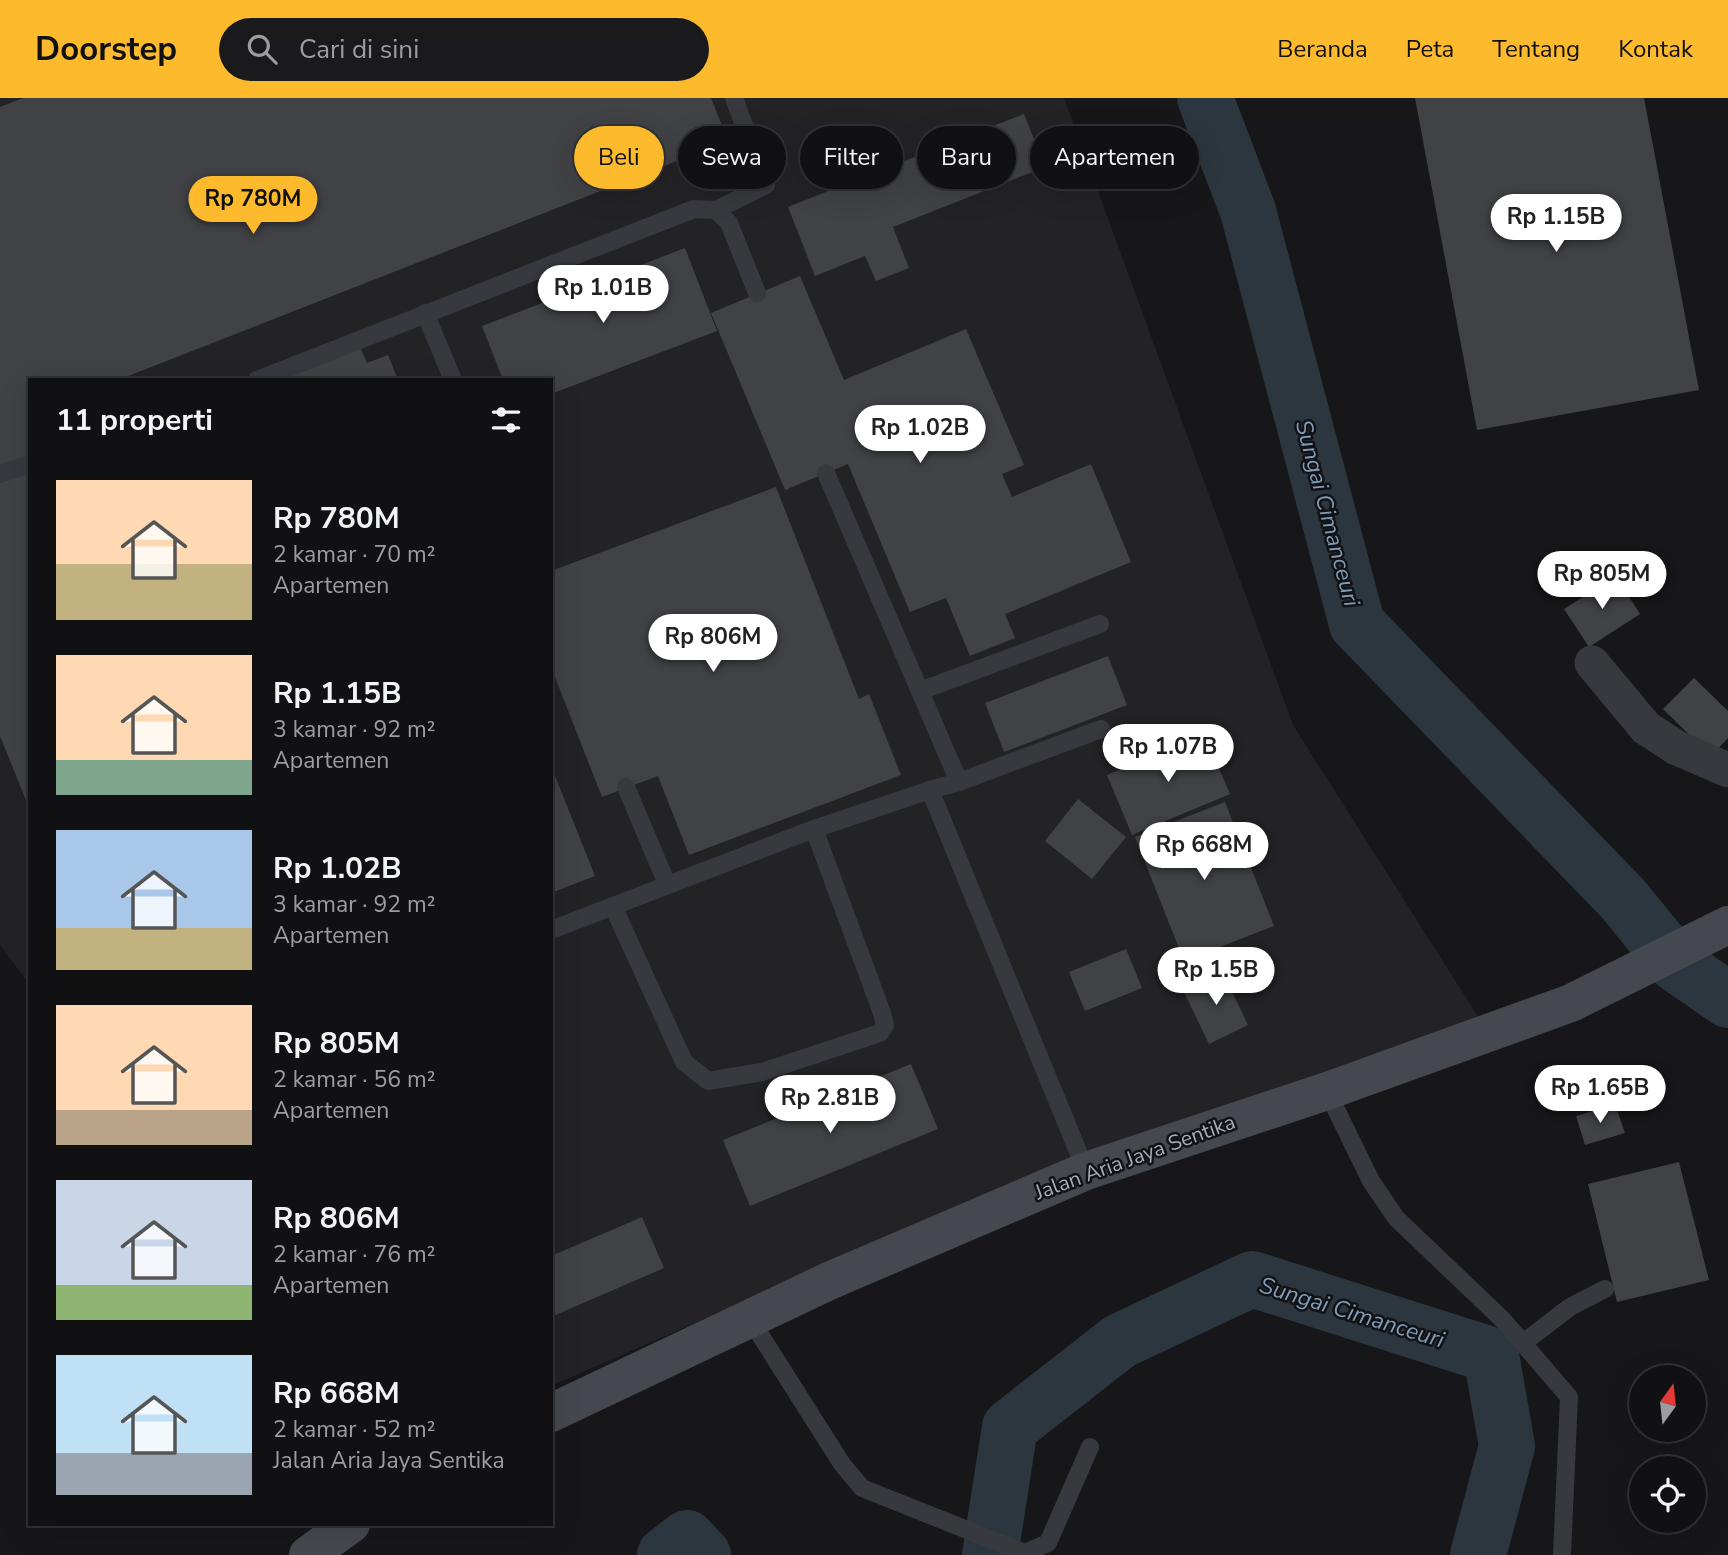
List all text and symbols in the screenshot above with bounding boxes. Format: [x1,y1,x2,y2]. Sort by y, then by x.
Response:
search box [219,18,709,81]
text: Doorstep [35,27,177,72]
icon: search [243,30,281,68]
text: Cari di sini [299,32,419,67]
text: Beranda [1277,33,1368,65]
text: Peta [1406,33,1454,65]
text: Tentang [1492,33,1580,65]
text: Kontak [1618,33,1693,65]
chip: Beli [574,126,664,189]
chip: Sewa [678,126,786,189]
chip: Filter [800,126,903,189]
chip: Baru [917,126,1016,189]
chip: Apartemen [1030,126,1199,189]
pin: Rp 780M [188,176,318,236]
text: Rp 780M [204,183,302,214]
pin: Rp 1.15B [1484,194,1628,254]
text: Rp 1.15B [1507,201,1605,232]
pin: Rp 1.01B [531,266,675,325]
text: Rp 1.01B [554,272,652,303]
text: 11 properti [56,400,213,441]
icon: filters [487,401,525,439]
pin: Rp 1.02B [848,406,992,465]
text: Rp 1.02B [871,412,969,443]
water label: Sungai Cimanceuri [1288,416,1367,610]
text: Rp 780M [273,498,400,539]
icon: home [112,508,196,592]
text: 2 kamar · 70 m² [273,539,435,570]
pin: Rp 805M [1537,552,1667,611]
text: Rp 805M [1553,558,1651,589]
text: Apartemen [273,570,389,601]
pin: Rp 806M [648,614,778,674]
text: Rp 806M [664,621,762,652]
text: Rp 1.15B [273,673,402,714]
icon: home [112,683,196,767]
text: 3 kamar · 92 m² [273,714,435,745]
pin: Rp 1.07B [1096,724,1240,784]
text: Rp 1.07B [1119,731,1217,762]
text: Apartemen [273,745,389,776]
pin: Rp 668M [1139,822,1269,882]
text: Rp 668M [1155,829,1253,860]
text: Rp 1.02B [273,848,402,889]
icon: home [112,858,196,942]
text: 3 kamar · 92 m² [273,889,435,920]
text: Apartemen [273,920,389,951]
pin: Rp 1.5B [1151,948,1281,1007]
text: Rp 1.5B [1174,954,1258,985]
text: Rp 805M [273,1023,400,1064]
icon: home [112,1033,196,1117]
text: 2 kamar · 56 m² [273,1064,435,1095]
pin: Rp 1.65B [1528,1066,1672,1125]
text: Rp 1.65B [1551,1072,1649,1103]
pin: Rp 2.81B [758,1076,902,1135]
text: Rp 2.81B [781,1082,879,1113]
text: Apartemen [273,1095,389,1126]
street label: Jalan Aria Jaya Sentika [1030,1108,1239,1207]
text: Rp 806M [273,1198,400,1239]
icon: home [112,1208,196,1292]
text: 2 kamar · 76 m² [273,1239,435,1270]
text: Apartemen [273,1270,389,1301]
water label: Sungai Cimanceuri [1256,1270,1449,1356]
north arrow [1629,1365,1706,1442]
map controls [1629,1365,1706,1533]
text: Rp 668M [273,1373,400,1414]
icon: home [112,1383,196,1467]
text: 2 kamar · 52 m² [273,1414,435,1445]
text: Jalan Aria Jaya Sentika [273,1445,505,1476]
button: locate [1629,1456,1706,1533]

